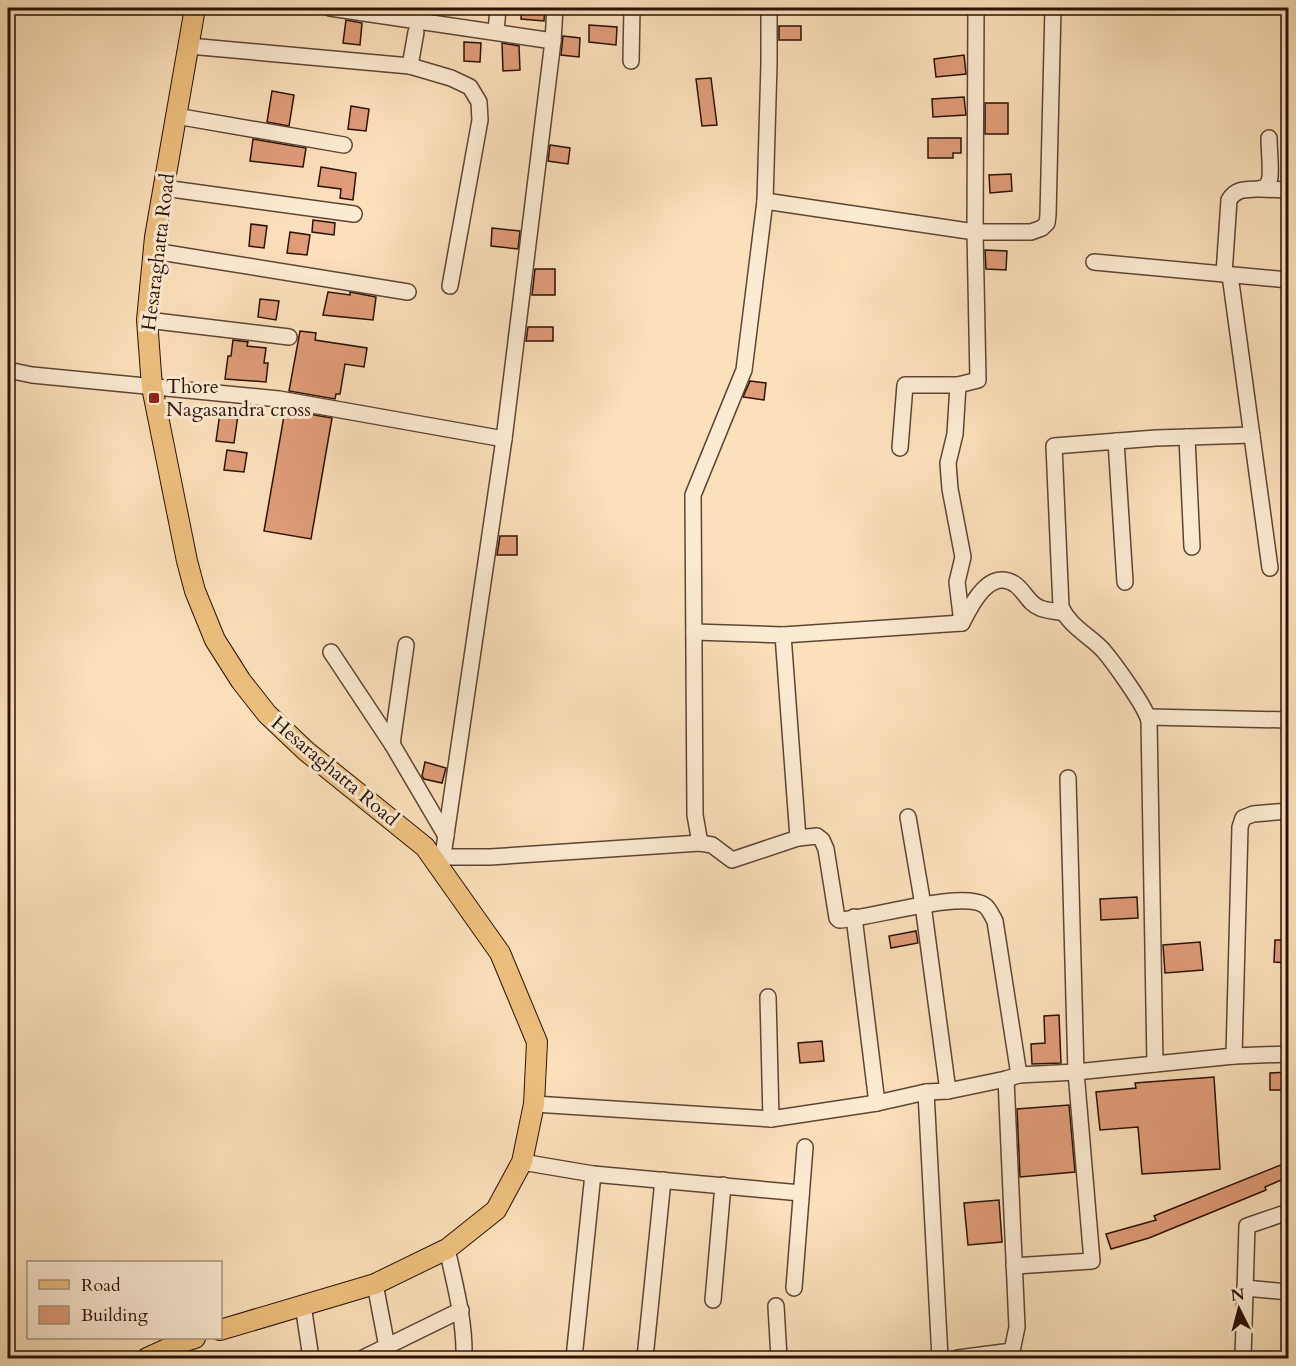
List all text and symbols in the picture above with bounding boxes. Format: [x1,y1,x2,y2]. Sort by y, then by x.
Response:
street label: Hesaraghatta Road [135,171,181,332]
place label: Thore Nagasandra cross [166,373,311,423]
marker: Thore Nagasandra cross [147,391,161,405]
street label: Hesaraghatta Road [266,710,405,833]
legend [27,1261,222,1339]
text: Road [81,1273,121,1298]
north arrow [1209,1279,1269,1339]
text: N [1229,1283,1246,1307]
text: Building [81,1303,149,1328]

